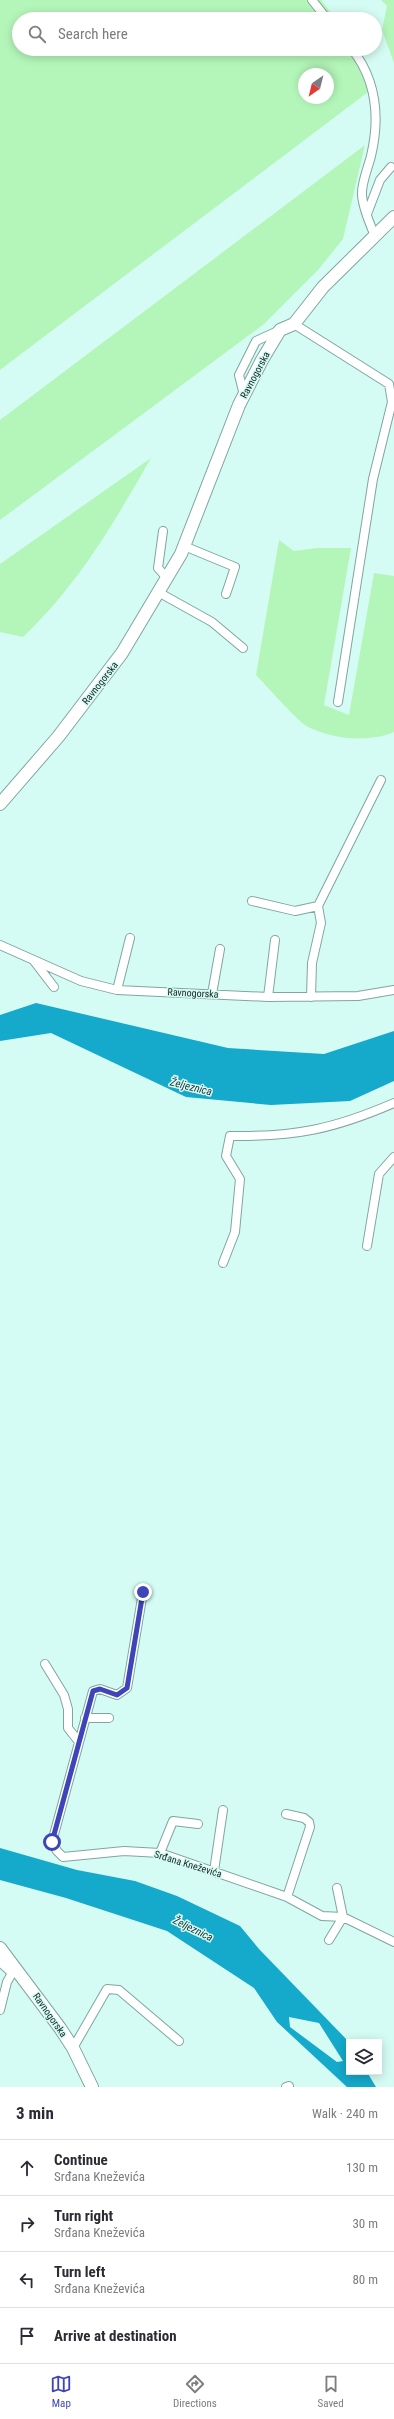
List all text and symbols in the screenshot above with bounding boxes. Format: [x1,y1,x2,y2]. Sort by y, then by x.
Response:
search box [12,12,382,56]
icon: search [26,23,48,45]
text: Search here [58,25,128,43]
north arrow [298,68,334,104]
street label: Ravnogorska [238,350,272,400]
street label: Ravnogorska [80,659,120,706]
street label: Ravnogorska [167,986,219,1000]
water label: Željeznica [168,1074,214,1098]
route end [134,1583,152,1601]
route start [43,1833,61,1851]
street label: Srđana Kneževića [153,1849,223,1880]
water label: Željeznica [170,1912,215,1944]
street label: Ravnogorska [31,1991,69,2039]
map controls [346,2039,382,2075]
button: layers [346,2039,382,2075]
text: 3 min [16,2103,54,2123]
text: Walk · 240 m [312,2106,378,2121]
text: Continue [54,2151,108,2169]
icon: ahead [16,2157,38,2179]
text: 130 m [346,2160,378,2175]
text: Srđana Kneževića [54,2169,145,2184]
text: Turn right [54,2207,113,2225]
icon: right [16,2213,38,2235]
text: 30 m [352,2216,378,2231]
text: Srđana Kneževića [54,2225,145,2240]
text: Turn left [54,2263,105,2281]
icon: left [16,2269,38,2291]
text: 80 m [352,2272,378,2287]
text: Srđana Kneževića [54,2281,145,2296]
icon: arrive [16,2325,38,2347]
text: Arrive at destination [54,2327,177,2345]
tab: Map [50,2373,72,2410]
tab: Directions [173,2373,217,2410]
tab: Saved [318,2373,344,2410]

